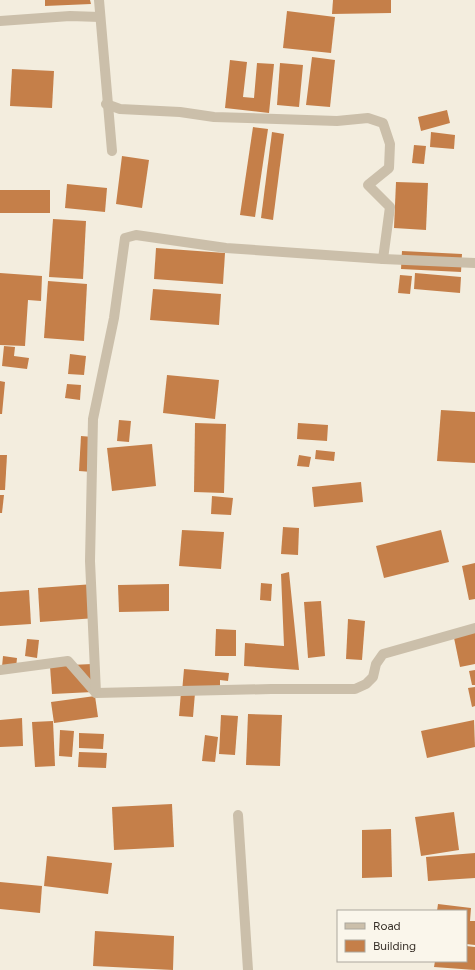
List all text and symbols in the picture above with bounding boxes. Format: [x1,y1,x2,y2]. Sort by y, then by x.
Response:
legend [337,910,467,962]
text: Road [373,919,401,933]
text: Building [373,939,416,953]

